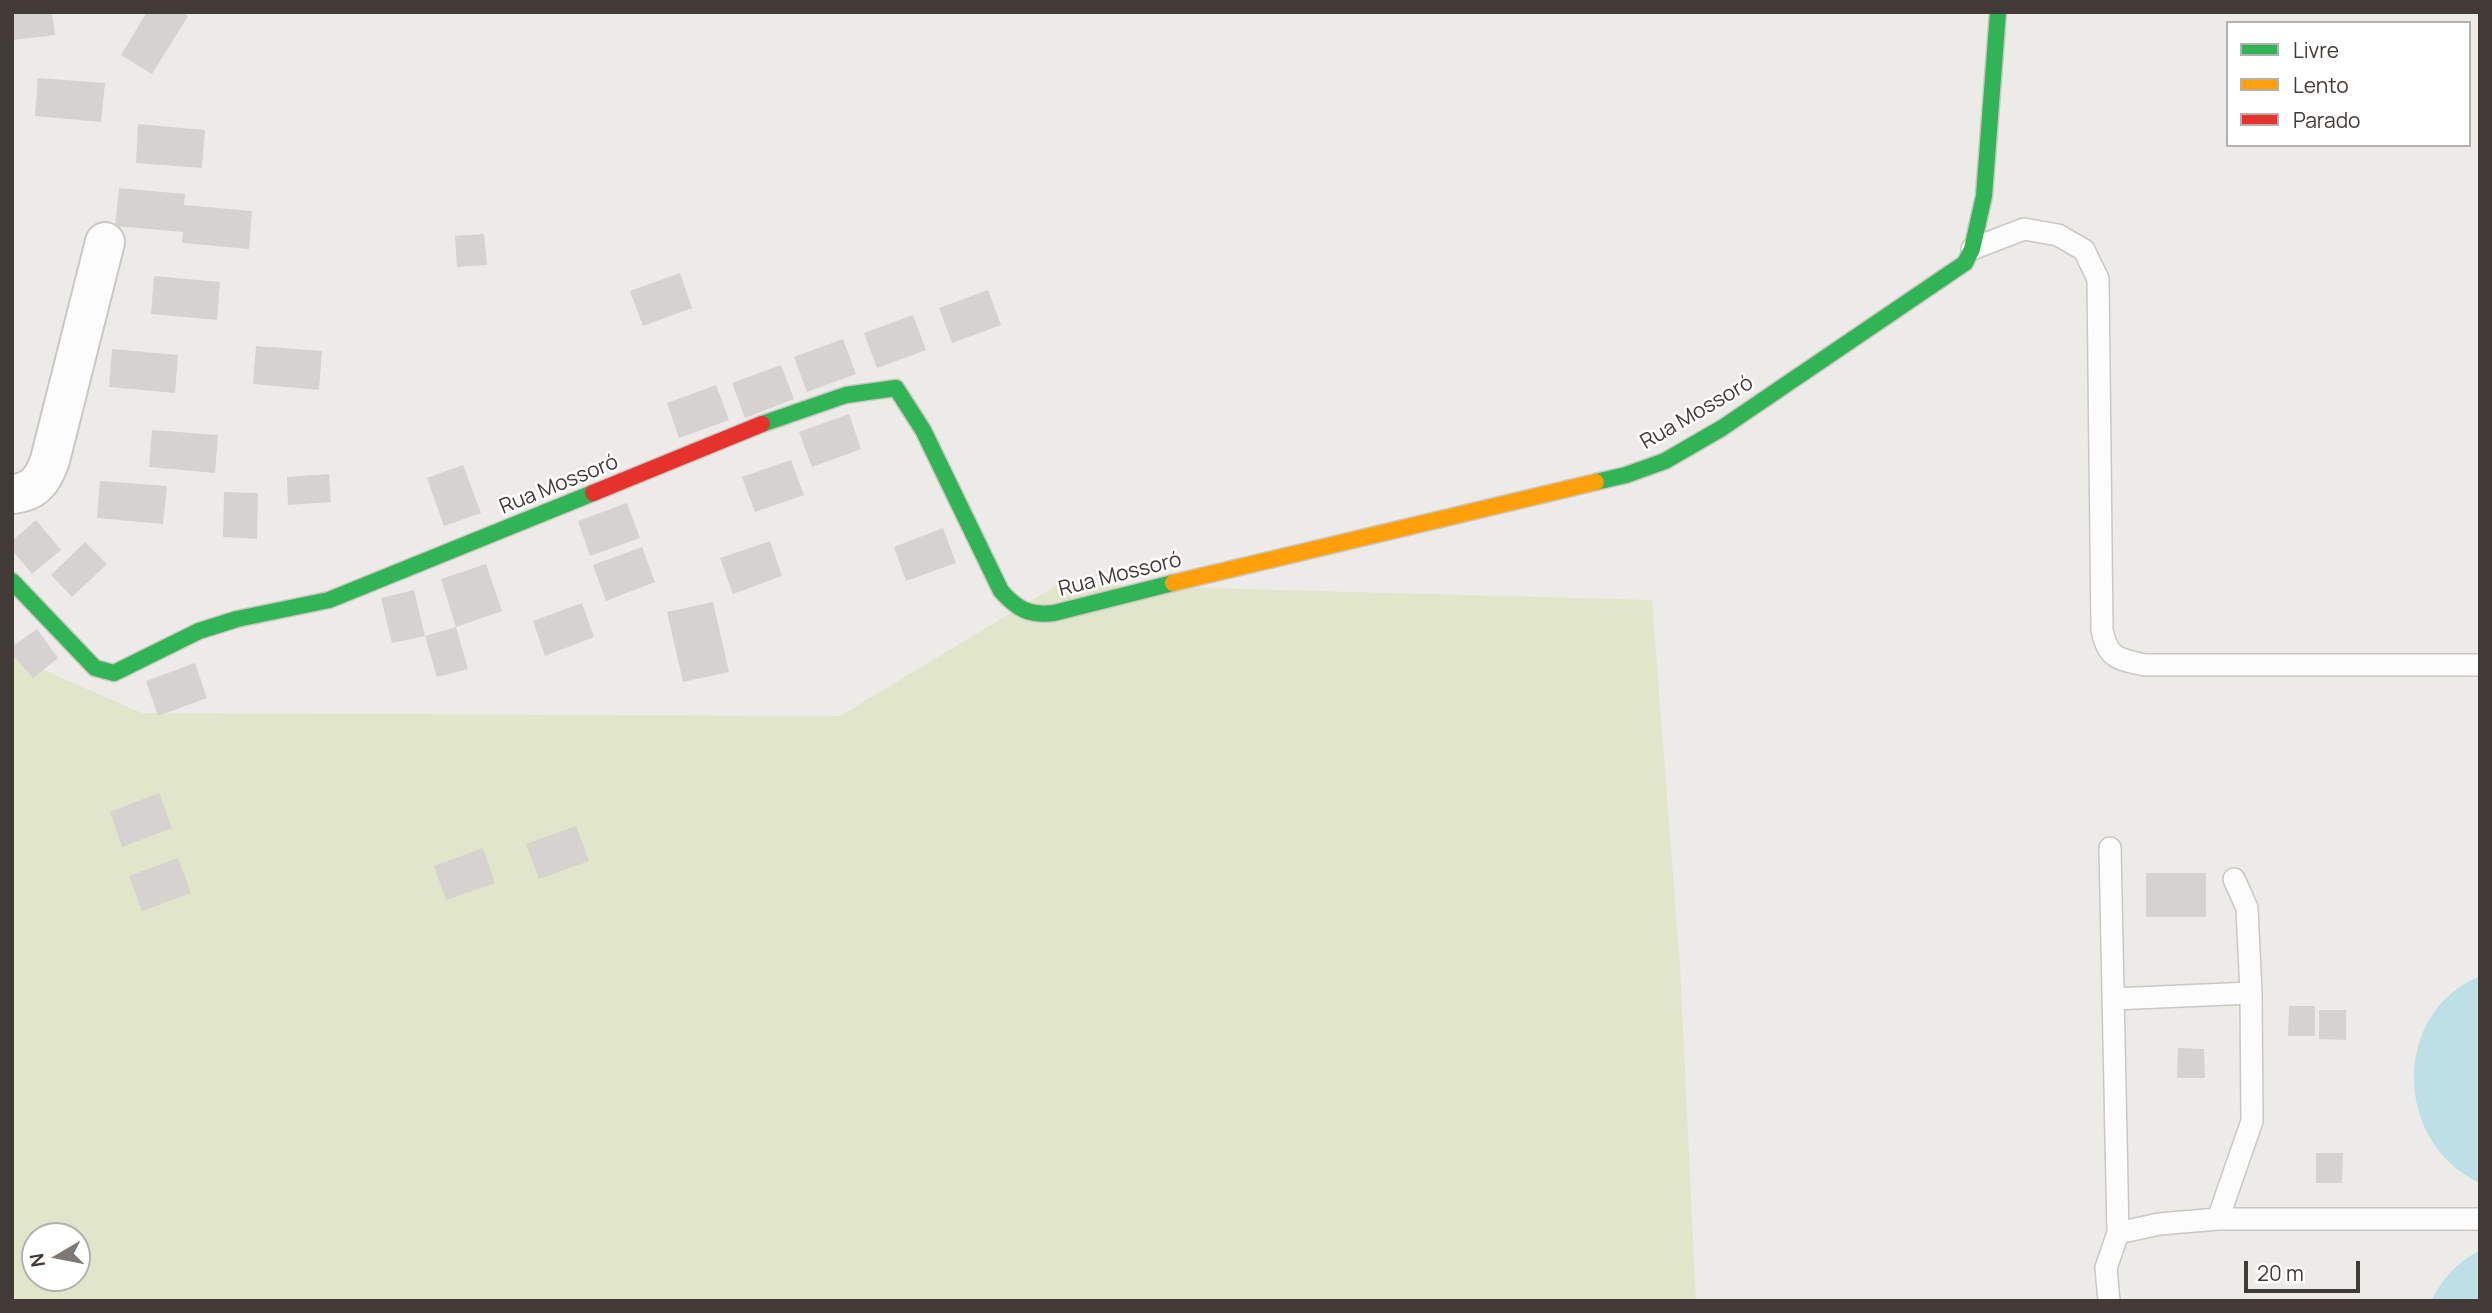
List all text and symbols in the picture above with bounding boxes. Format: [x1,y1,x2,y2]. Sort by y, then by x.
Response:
legend [2226,21,2471,147]
text: Livre [2293,36,2339,64]
text: Lento [2293,71,2349,99]
text: Parado [2293,106,2361,134]
street label: Rua Mossoró [1636,371,1758,455]
street label: Rua Mossoró [496,450,622,520]
street label: Rua Mossoró [1056,548,1184,602]
north arrow [21,1222,91,1292]
scale bar [2247,1246,2362,1290]
text: N [23,1251,51,1269]
text: 20 m [2257,1259,2304,1287]

